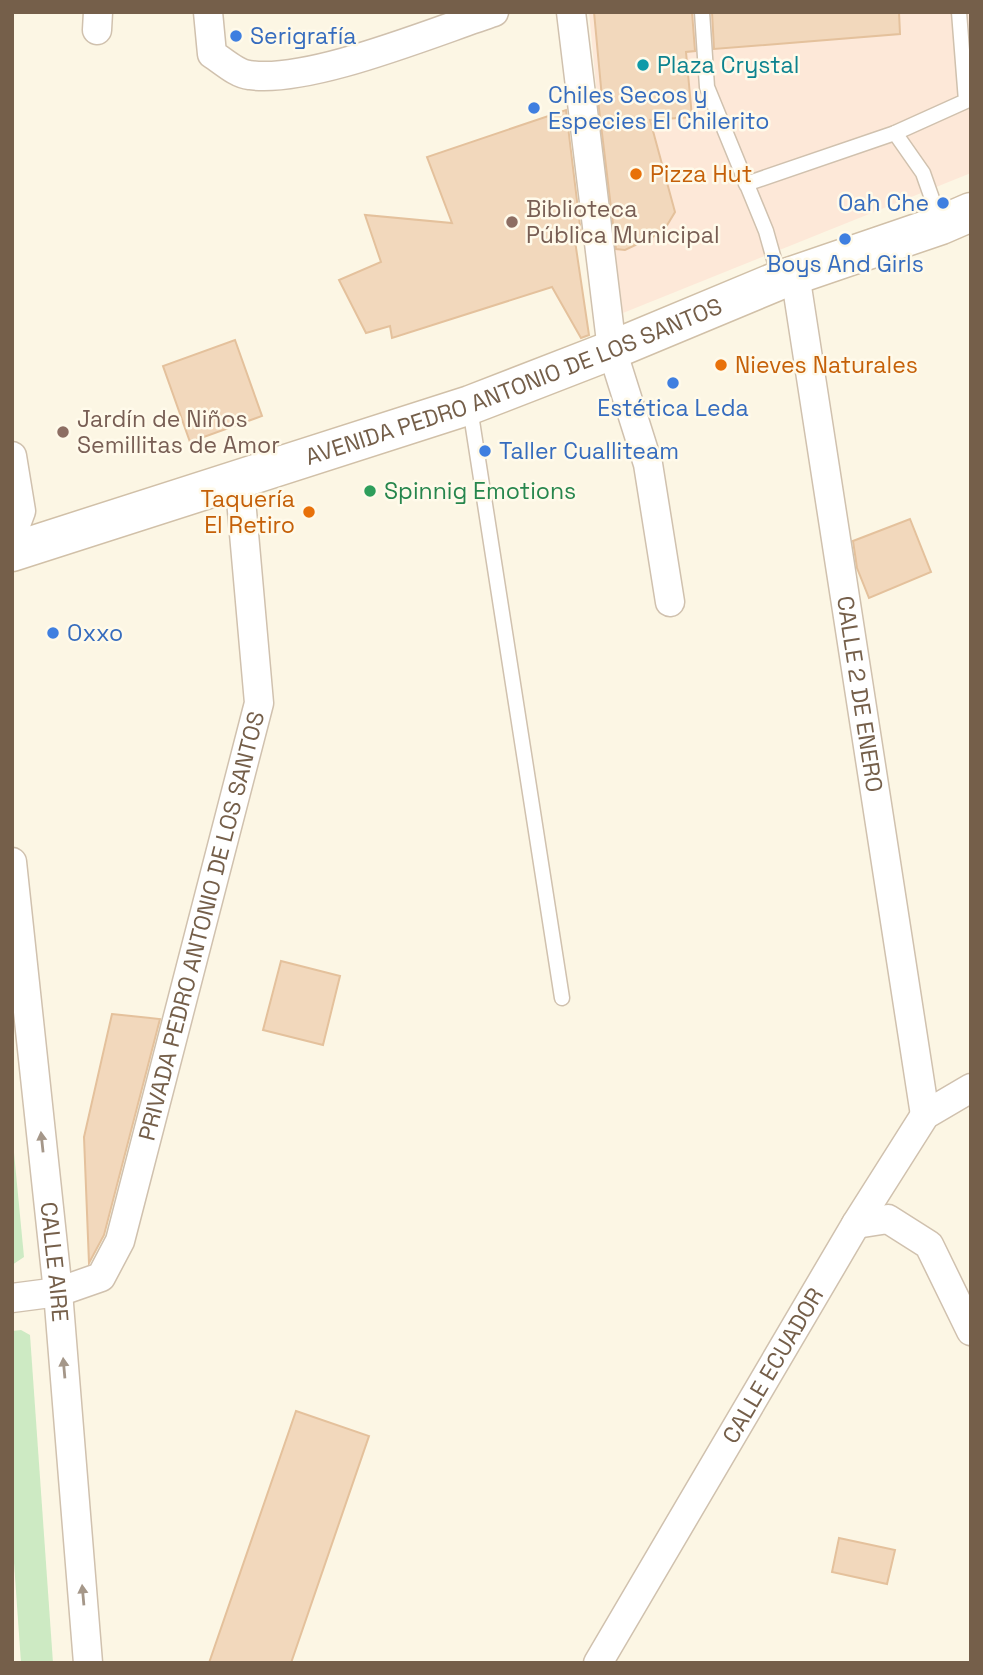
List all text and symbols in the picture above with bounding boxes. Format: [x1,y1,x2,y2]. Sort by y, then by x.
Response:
place label: Serigrafía [250,21,357,51]
marker: Serigrafía [228,28,244,44]
place label: Plaza Crystal [657,50,799,80]
marker: Plaza Crystal [635,57,651,73]
place label: Chiles Secos y Especies El Chilerito [548,80,769,136]
marker: Chiles Secos y Especies El Chilerito [526,100,542,116]
place label: Pizza Hut [650,159,752,189]
marker: Pizza Hut [628,166,644,182]
place label: Oah Che [838,188,929,218]
place label: Biblioteca Pública Municipal [526,194,720,250]
marker: Oah Che [935,195,951,211]
marker: Biblioteca Pública Municipal [504,214,520,230]
marker: Boys And Girls [837,231,853,247]
place label: Boys And Girls [766,249,924,279]
street label: AVENIDA PEDRO ANTONIO DE LOS SANTOS [302,291,726,472]
place label: Nieves Naturales [735,350,918,380]
marker: Nieves Naturales [713,357,729,373]
marker: Estética Leda [665,375,681,391]
place label: Estética Leda [597,393,749,423]
place label: Jardín de Niños Semillitas de Amor [77,404,280,460]
marker: Jardín de Niños Semillitas de Amor [55,424,71,440]
place label: Taller Cualliteam [499,436,679,466]
marker: Taller Cualliteam [477,443,493,459]
place label: Spinnig Emotions [384,476,576,506]
marker: Spinnig Emotions [362,483,378,499]
place label: Taquería El Retiro [201,484,295,540]
marker: Taquería El Retiro [301,504,317,520]
street label: CALLE 2 DE ENERO [830,594,890,794]
place label: Oxxo [67,618,123,648]
marker: Oxxo [45,625,61,641]
street label: PRIVADA PEDRO ANTONIO DE LOS SANTOS [132,708,271,1144]
one-way arrow [36,1130,47,1152]
street label: CALLE AIRE [33,1200,75,1323]
street label: CALLE ECUADOR [715,1282,830,1449]
one-way arrow [58,1357,69,1379]
one-way arrow [77,1584,88,1606]

